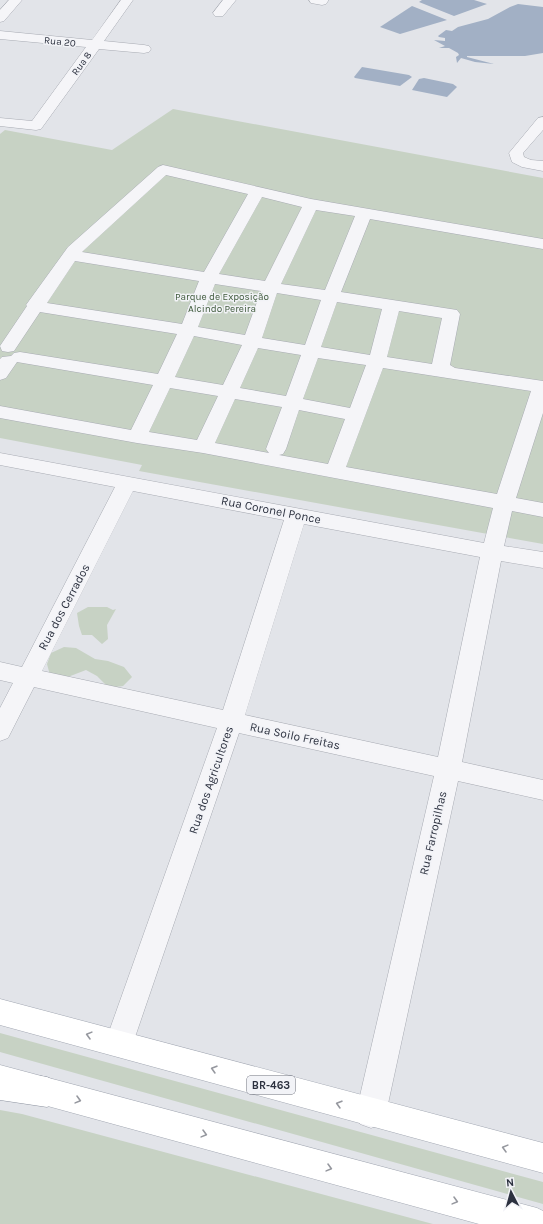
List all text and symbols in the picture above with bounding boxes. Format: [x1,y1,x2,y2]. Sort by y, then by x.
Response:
street label: Rua 20 [43,34,76,50]
street label: Rua 8 [69,49,94,78]
park label: Parque de Exposição Alcindo Pereira [175,291,269,315]
street label: Rua Coronel Ponce [220,493,322,527]
street label: Rua dos Cerrados [35,561,93,653]
street label: Rua Soilo Freitas [249,720,341,752]
street label: Rua dos Agricultores [186,724,236,836]
street label: Rua Farropilhas [417,790,449,876]
one-way arrow [85,1031,92,1040]
one-way arrow [211,1065,218,1074]
road number: BR-463 [247,1076,295,1094]
one-way arrow [74,1095,81,1104]
one-way arrow [336,1100,343,1109]
one-way arrow [200,1129,207,1138]
one-way arrow [502,1145,509,1153]
one-way arrow [326,1163,332,1171]
north arrow [491,1172,531,1212]
text: N [505,1176,515,1189]
one-way arrow [451,1197,458,1205]

